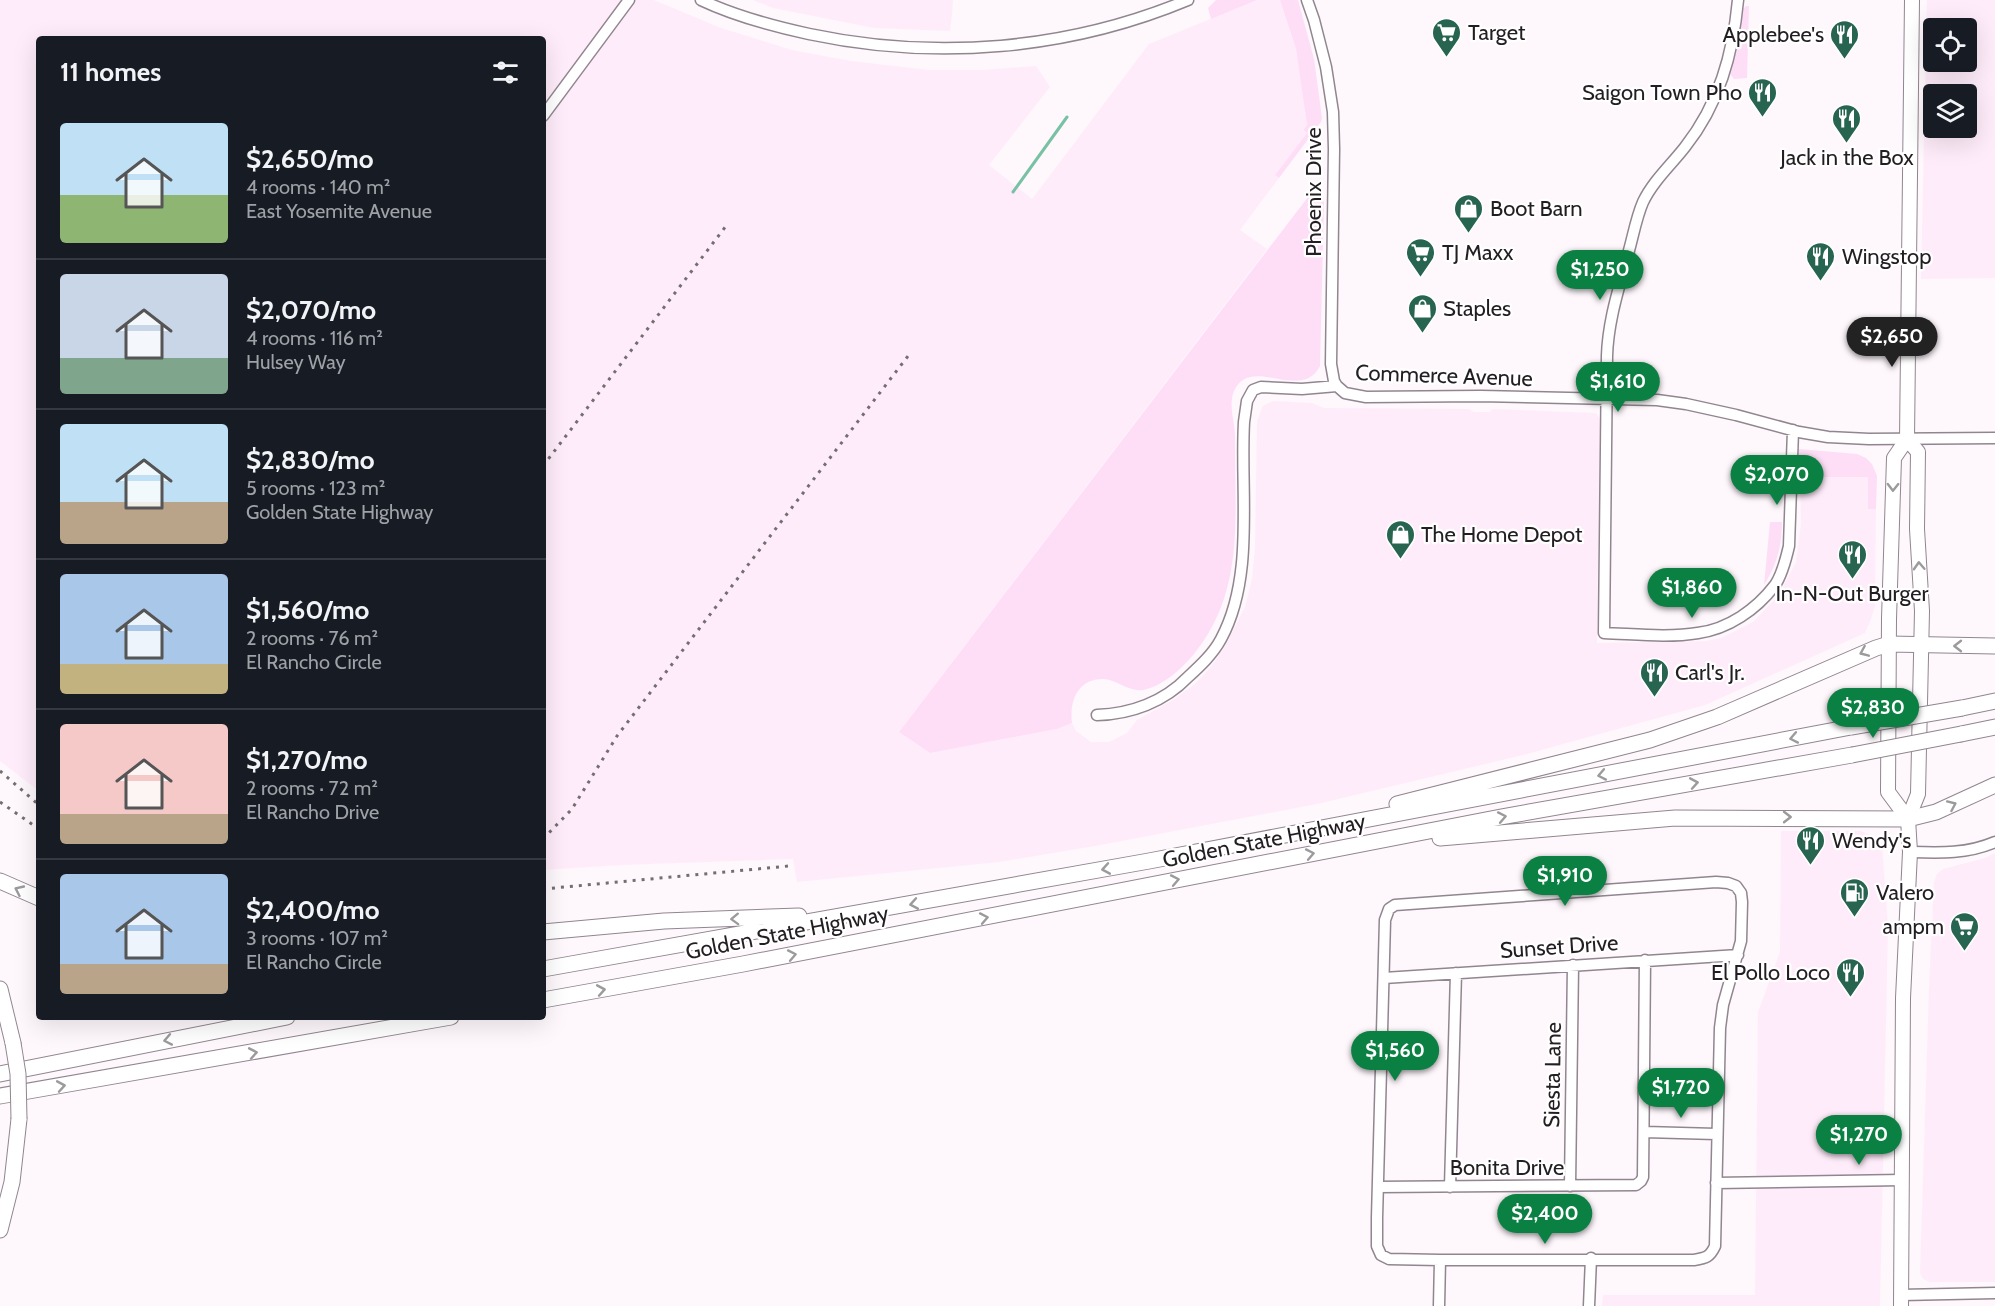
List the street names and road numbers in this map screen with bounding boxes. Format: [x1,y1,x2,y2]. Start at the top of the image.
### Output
street label: Phoenix Drive [1300,127,1327,257]
street label: Commerce Avenue [1355,359,1533,392]
street label: Golden State Highway [1160,808,1368,873]
street label: Golden State Highway [683,900,891,965]
street label: Sunset Drive [1499,929,1619,964]
street label: Siesta Lane [1538,1022,1567,1128]
street label: Bonita Drive [1450,1154,1564,1181]

